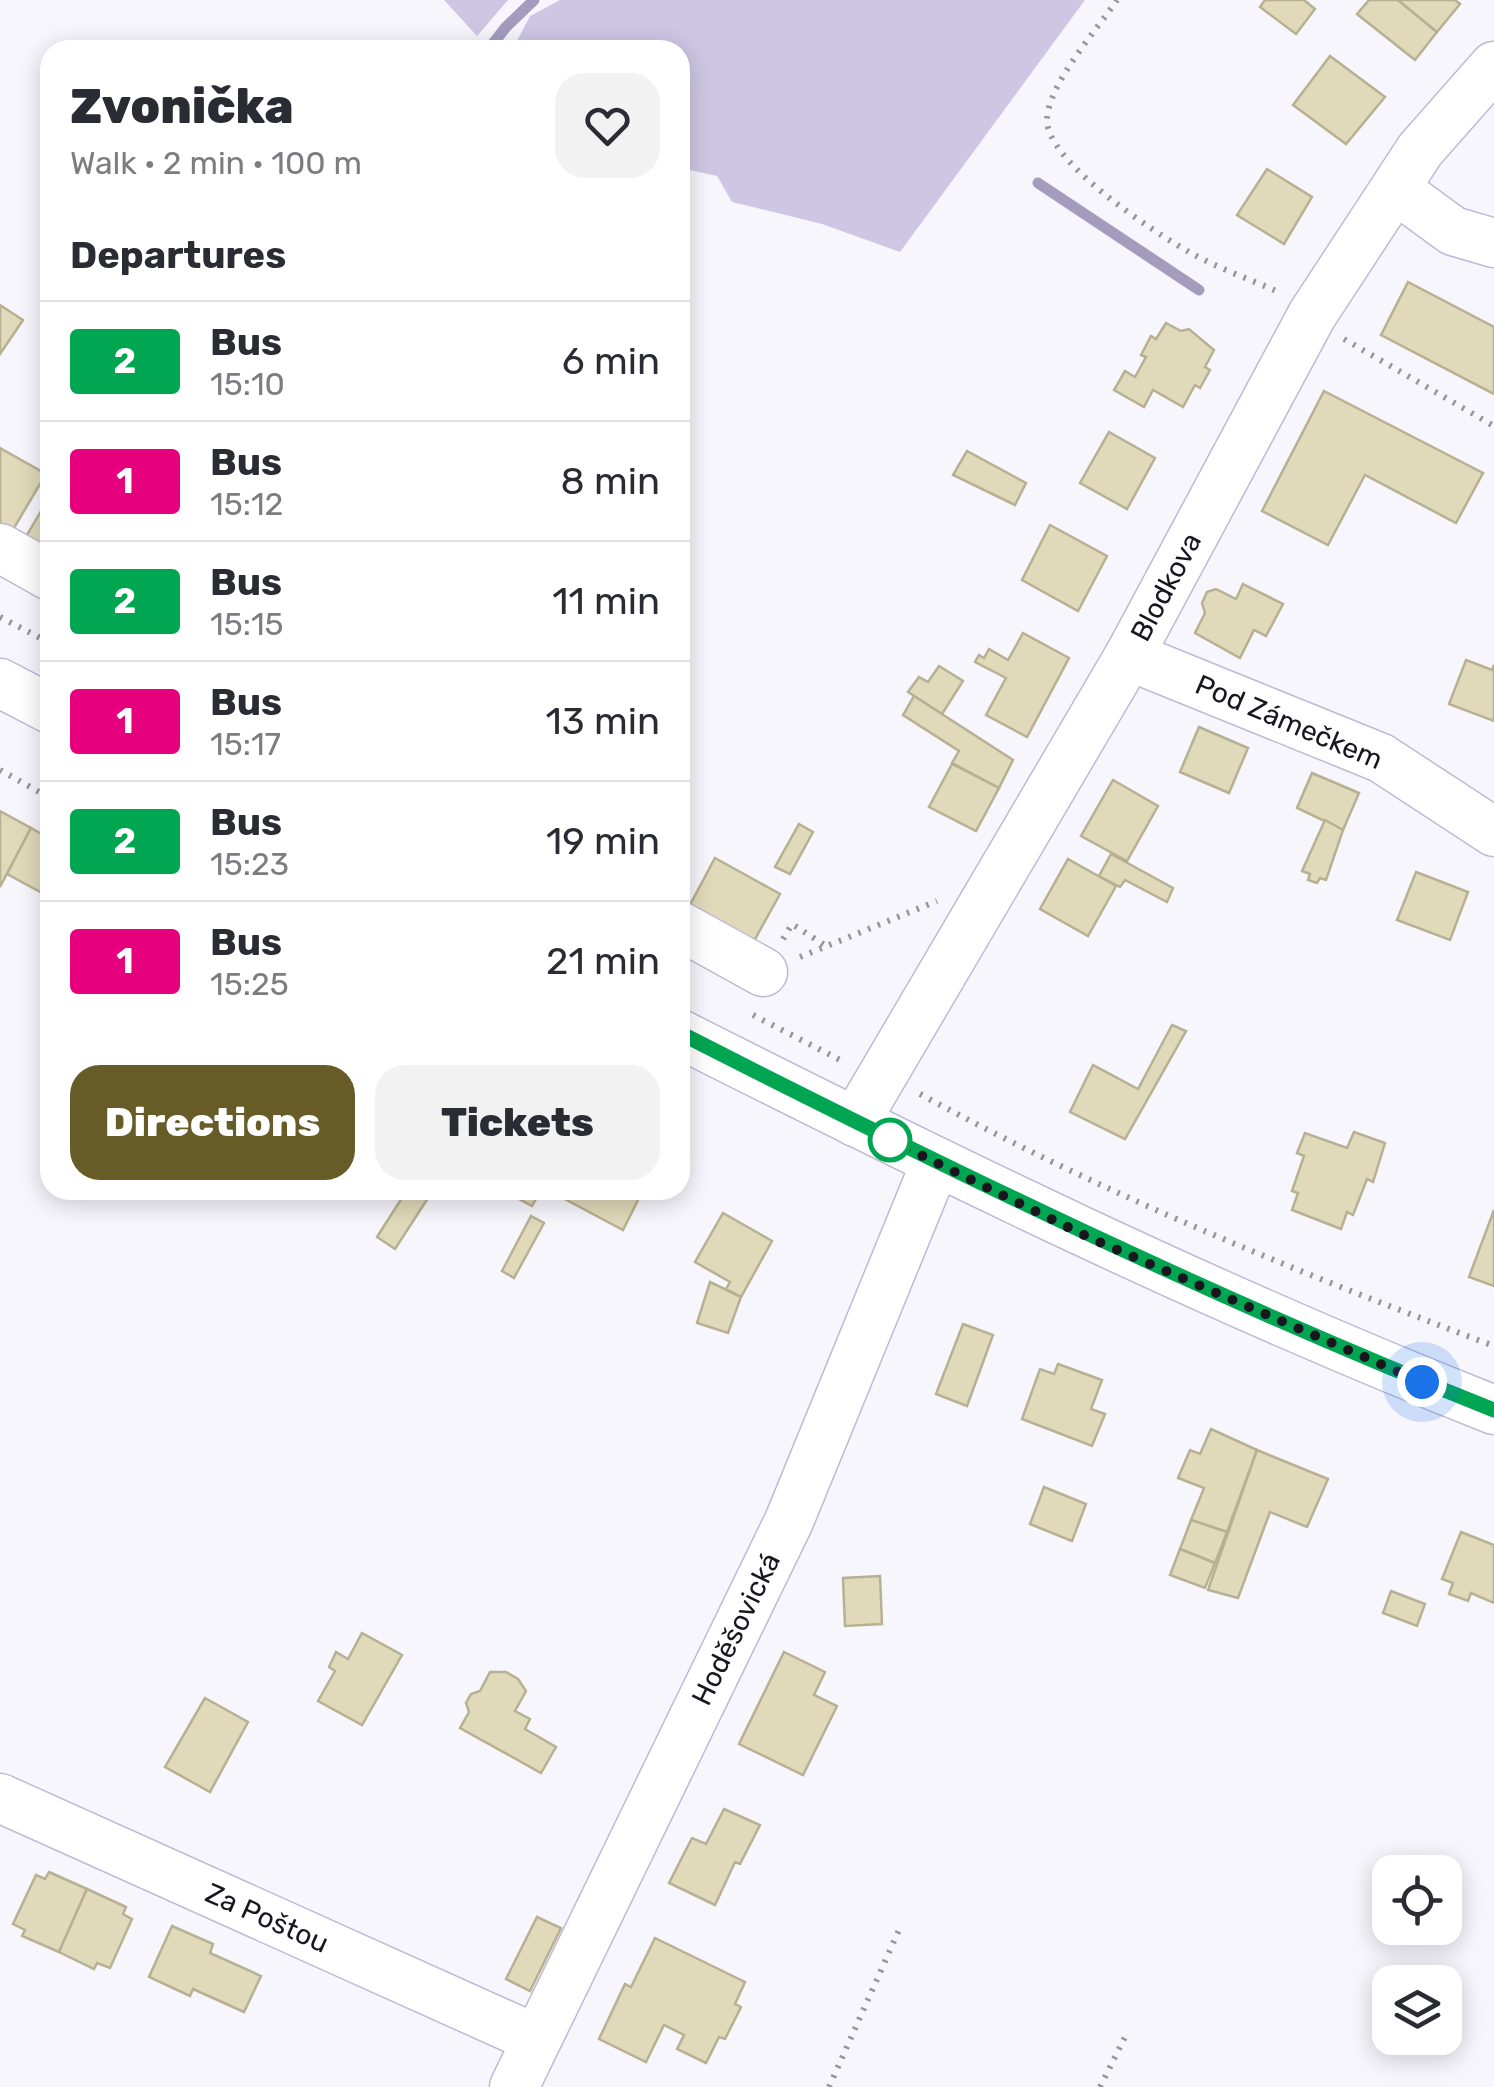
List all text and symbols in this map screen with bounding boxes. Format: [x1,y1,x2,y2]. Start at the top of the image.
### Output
button: heart [555,73,660,178]
text: Zvonička [70,78,294,135]
text: Walk · 2 min · 100 m [70,144,362,182]
text: Departures [70,232,286,278]
text: Bus [210,319,282,365]
text: 6 min [562,338,660,384]
text: 2 [114,340,136,382]
text: 15:10 [210,365,285,403]
text: Bus [210,439,282,485]
text: 8 min [561,458,660,504]
text: 1 [116,460,134,502]
text: 15:12 [210,485,283,523]
street label: Blodkova [1124,527,1208,647]
text: Bus [210,559,282,605]
text: 11 min [552,578,660,624]
text: 2 [114,580,136,622]
text: 15:15 [210,605,284,643]
street label: Pod Zámečkem [1191,668,1387,776]
text: Bus [210,679,282,725]
text: 13 min [546,698,660,744]
text: 1 [116,700,134,742]
text: 15:17 [210,725,281,763]
text: Bus [210,799,282,845]
text: 19 min [546,818,660,864]
text: 2 [114,820,136,862]
text: 15:23 [210,845,289,883]
text: Bus [210,919,282,965]
text: 21 min [546,938,660,984]
text: 1 [116,940,134,982]
text: 15:25 [210,965,289,1003]
button: Directions [70,1065,355,1180]
button: Tickets [375,1065,660,1180]
unlabelled marker [869,1119,911,1161]
your location [1397,1357,1447,1407]
street label: Hoděšovická [685,1547,787,1711]
map controls [1372,1855,1462,2055]
button: locate [1372,1855,1462,1945]
street label: Za Poštou [200,1876,334,1960]
button: layers [1372,1965,1462,2055]

